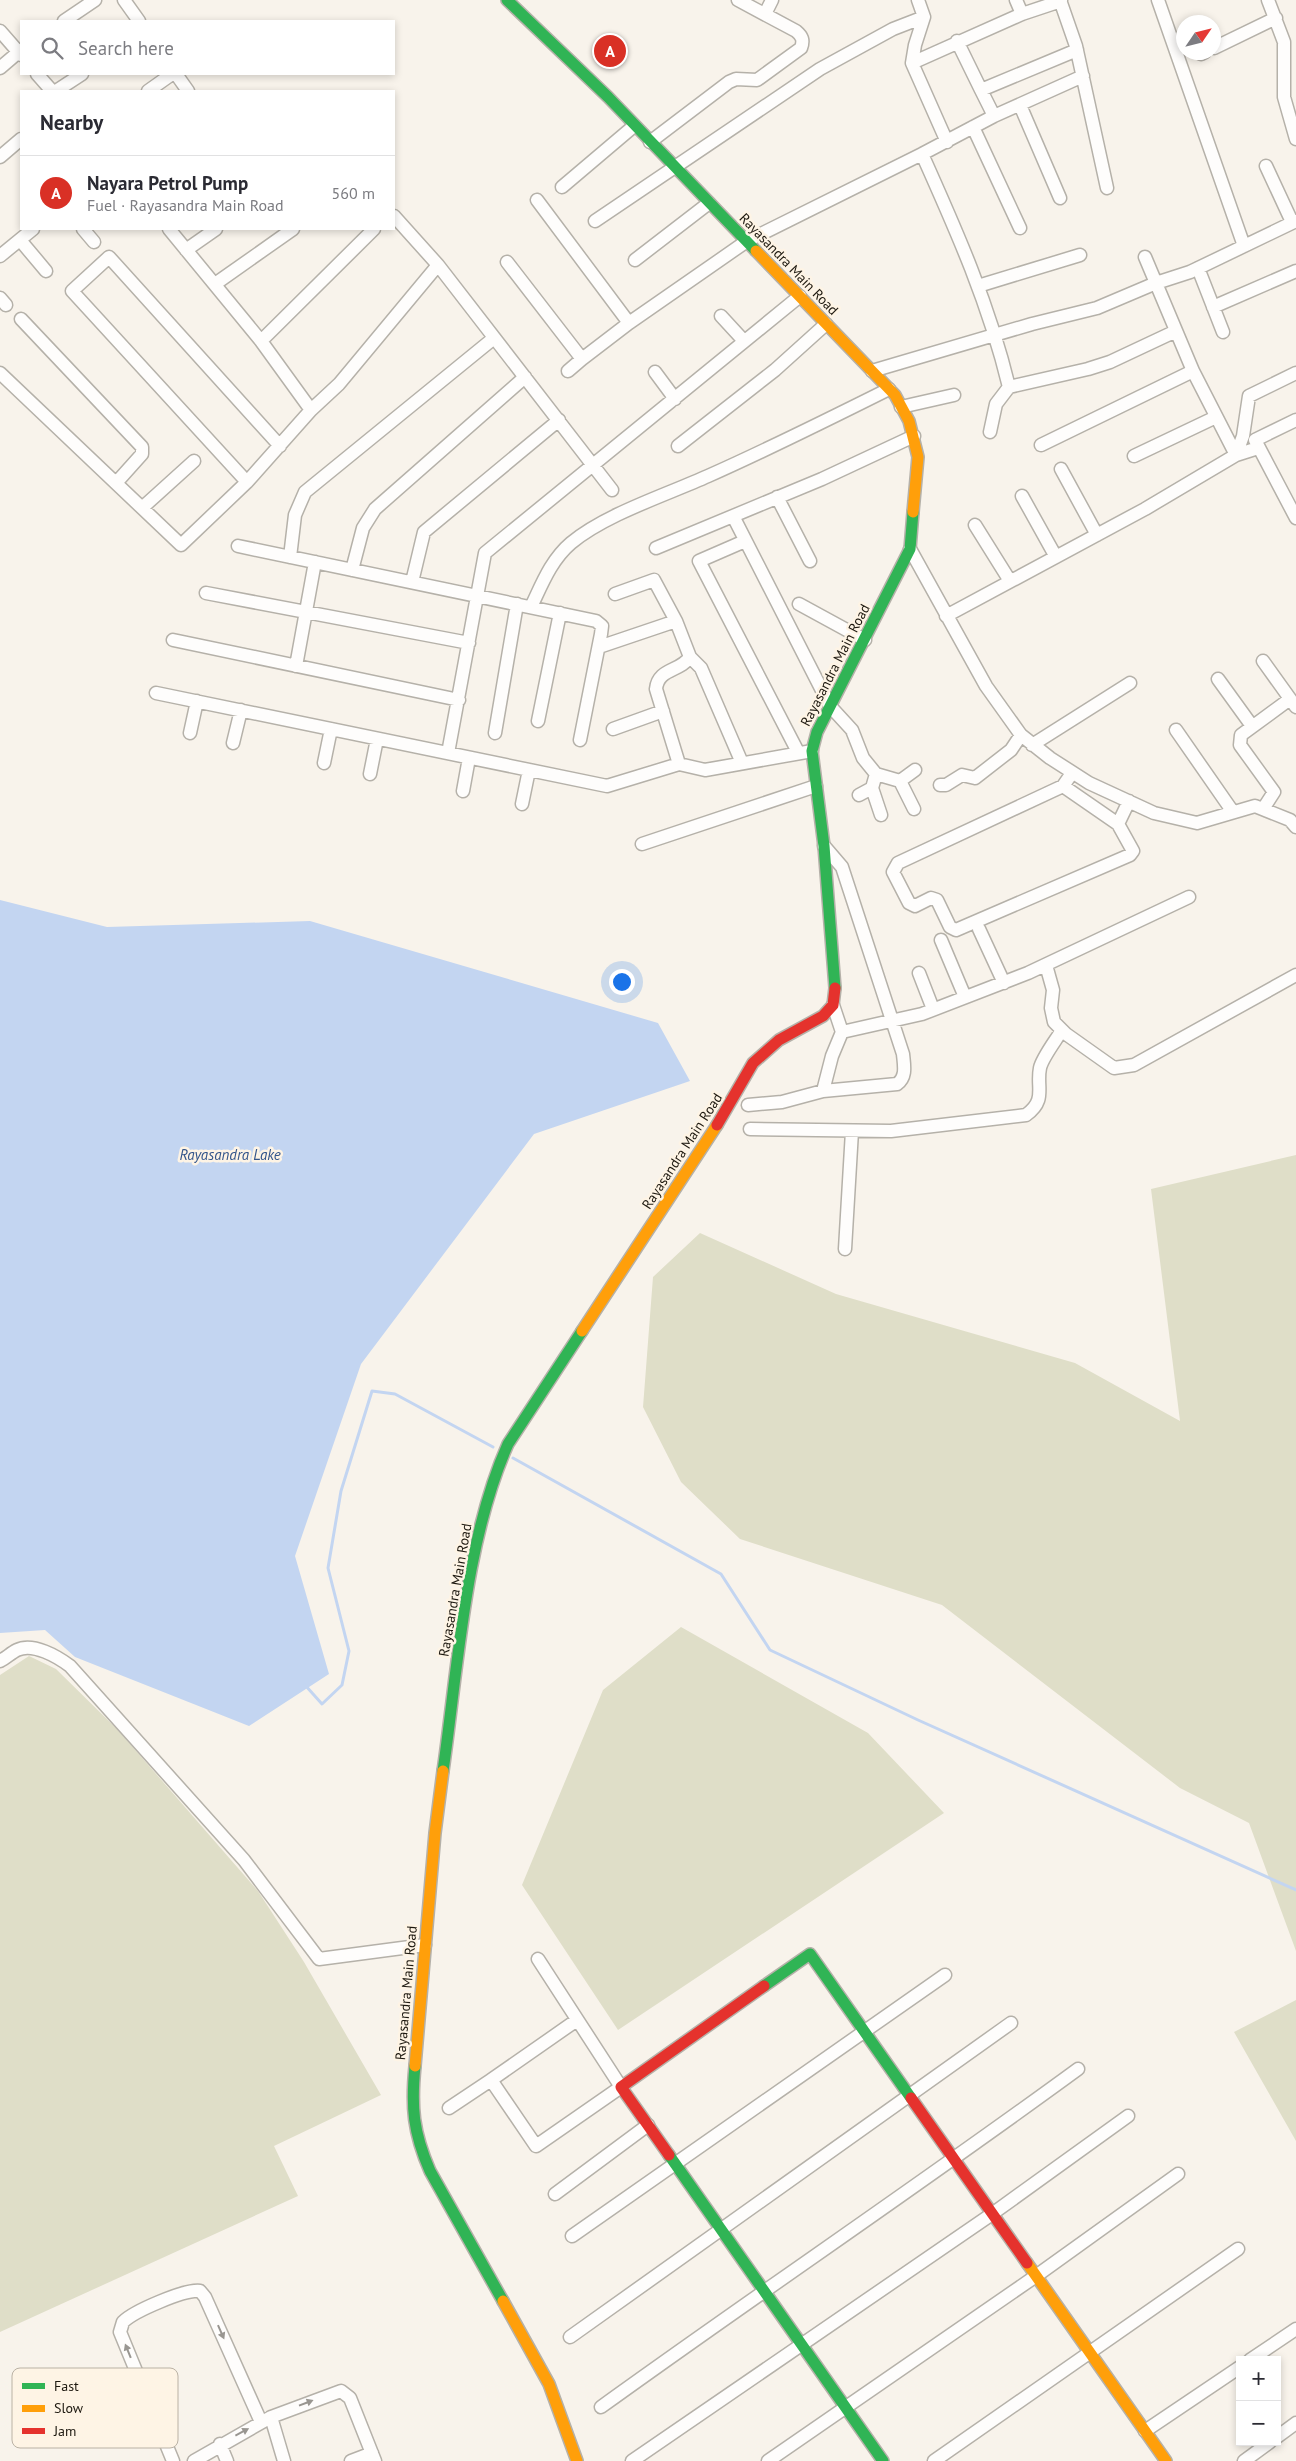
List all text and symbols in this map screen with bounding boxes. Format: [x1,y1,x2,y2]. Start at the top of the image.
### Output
north arrow [1176,15,1221,60]
search box [20,20,395,75]
pin: A [594,32,626,70]
icon: search [38,34,66,62]
text: Search here [78,36,174,60]
text: Nearby [40,109,103,136]
text: Nayara Petrol Pump [87,171,248,195]
text: A [51,183,61,203]
text: 560 m [332,183,375,203]
text: Fuel · Rayasandra Main Road [87,195,284,215]
street label: Rayasandra Main Road [736,209,842,319]
street label: Rayasandra Main Road [796,601,874,729]
your location [609,969,635,995]
street label: Rayasandra Main Road [638,1090,726,1212]
water label: Rayasandra Lake [179,1145,281,1164]
street label: Rayasandra Main Road [434,1522,476,1658]
street label: Rayasandra Main Road [391,1925,421,2061]
one-way arrow [217,2325,225,2339]
one-way arrow [123,2344,131,2358]
map controls [1236,2356,1281,2446]
button: + [1236,2356,1281,2401]
legend [12,2368,178,2448]
text: Fast [54,2377,79,2395]
text: Slow [54,2399,84,2417]
one-way arrow [299,2399,314,2407]
button: − [1236,2401,1281,2446]
text: Jam [53,2422,76,2440]
one-way arrow [235,2428,250,2436]

